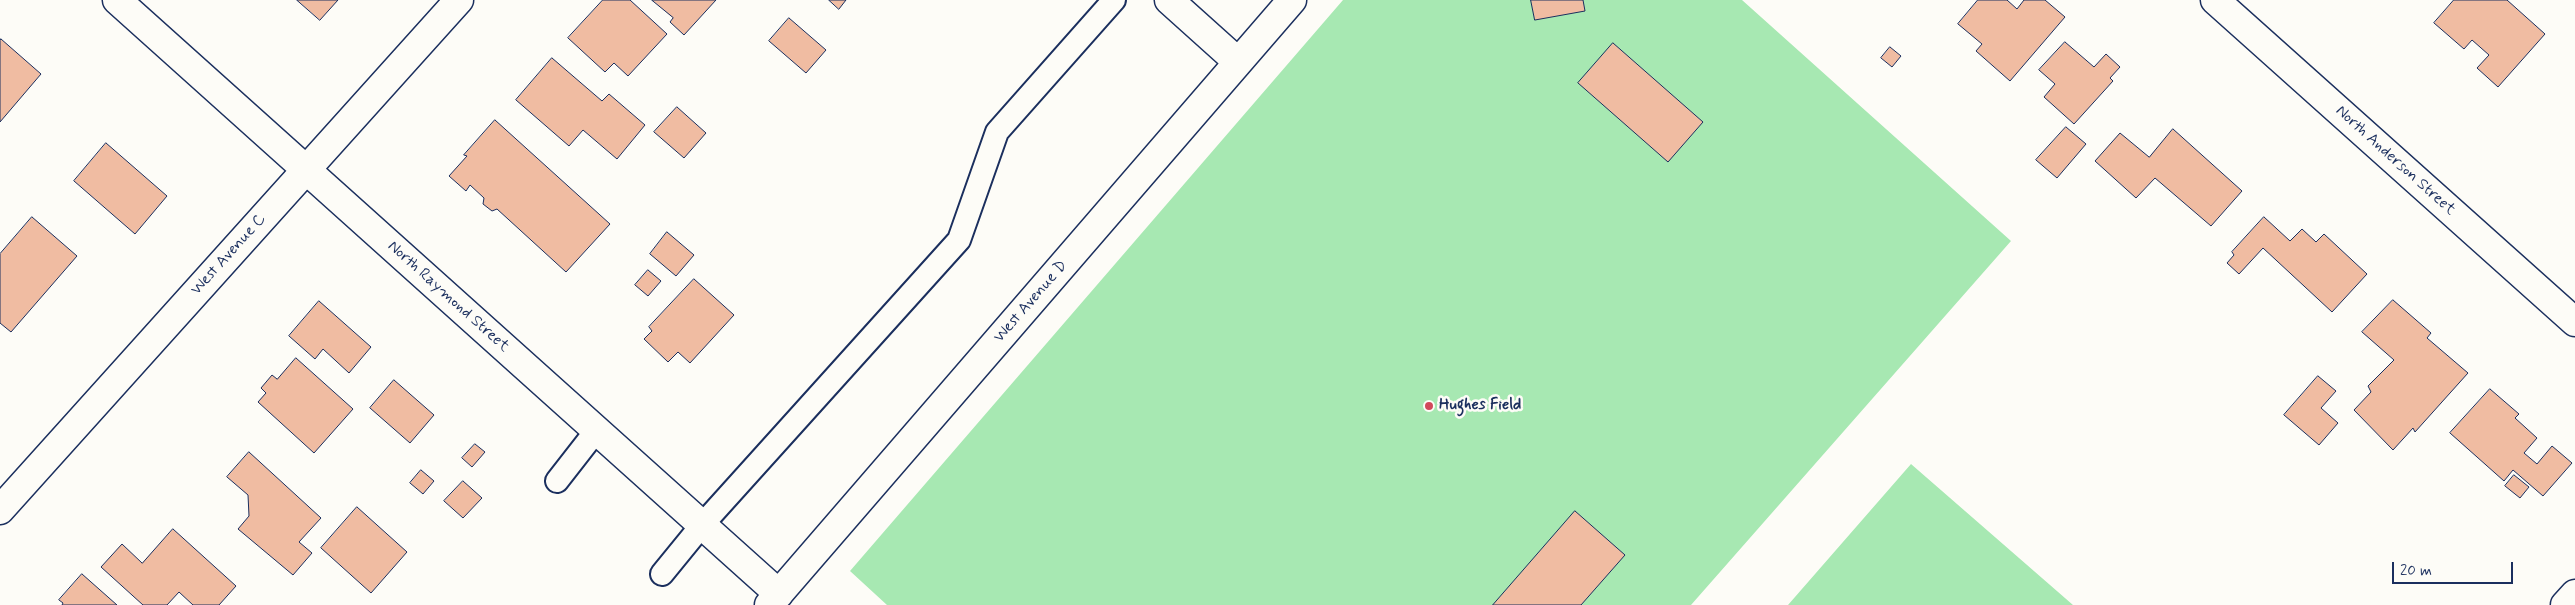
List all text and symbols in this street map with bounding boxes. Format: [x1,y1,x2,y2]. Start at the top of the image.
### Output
street label: North Anderson Street [2331,102,2459,220]
street label: West Avenue C [187,210,271,300]
street label: North Raymond Street [383,237,513,357]
street label: West Avenue D [990,257,1072,347]
place label: Hughes Field [1439,396,1521,416]
marker: Hughes Field [1423,400,1435,412]
scale bar [2395,552,2516,584]
text: 20 m [2400,561,2432,581]

